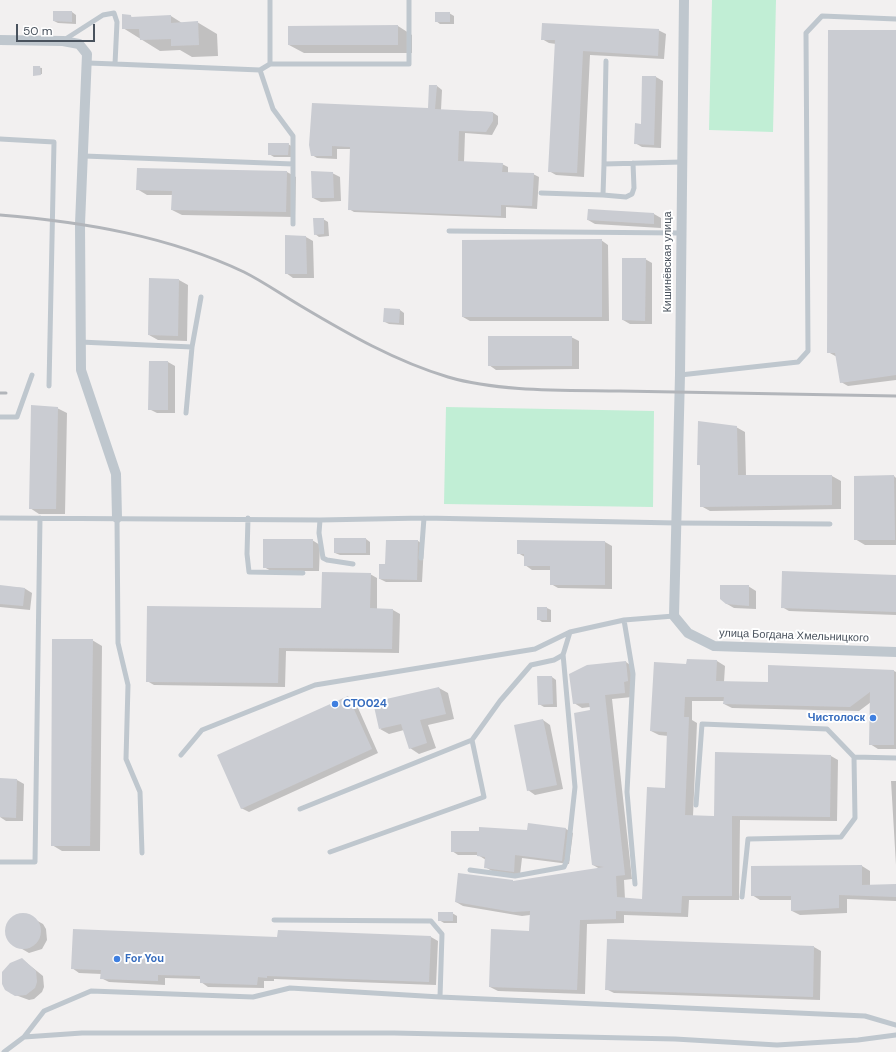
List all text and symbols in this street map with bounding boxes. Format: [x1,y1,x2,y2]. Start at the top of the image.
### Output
scale bar [18,16,97,42]
text: 50 m [23,23,52,39]
street label: Кишинёвская улица [661,211,675,313]
street label: улица Богдана Хмельницкого [719,627,869,645]
place label: СТО024 [343,697,387,711]
marker: СТО024 [330,699,340,709]
place label: Чистолоск [808,711,865,725]
marker: Чистолоск [868,713,878,723]
place label: For You [125,952,164,966]
marker: For You [112,954,122,964]

